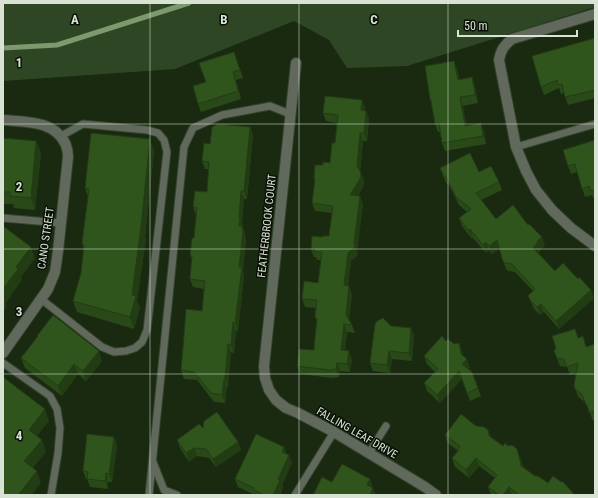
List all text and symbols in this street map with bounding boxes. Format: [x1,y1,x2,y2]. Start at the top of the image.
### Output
text: A [71,12,79,27]
text: B [220,12,228,27]
text: C [370,12,378,27]
scale bar [458,12,577,38]
text: 50 m [464,19,488,33]
text: 1 [16,55,22,70]
street label: FEATHERBROOK COURT [255,173,279,278]
text: 2 [16,179,23,194]
street label: CANO STREET [35,206,57,270]
text: 3 [16,304,22,319]
street label: FALLING LEAF DRIVE [314,405,400,462]
text: 4 [16,428,23,443]

